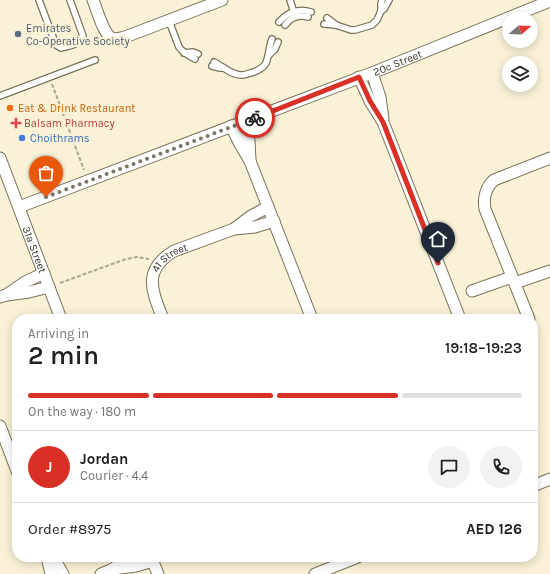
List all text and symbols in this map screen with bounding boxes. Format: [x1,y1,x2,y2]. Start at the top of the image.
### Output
north arrow [502,12,538,48]
map controls [502,12,538,92]
place label: Emirates Co-Operative Society [26,22,130,48]
marker: Emirates Co-Operative Society [13,29,23,39]
street label: 20c Street [371,48,424,79]
button: layers [502,56,538,92]
courier [235,98,275,138]
place label: Eat & Drink Restaurant [18,102,135,115]
marker: Eat & Drink Restaurant [5,103,15,113]
icon: bike [244,107,266,129]
place label: Balsam Pharmacy [24,117,115,130]
marker: Balsam Pharmacy [11,118,21,128]
place label: Choithrams [30,132,90,145]
marker: Choithrams [17,133,27,143]
pin [29,156,63,197]
icon: bag [35,162,57,184]
pin [421,222,455,263]
street label: 31a Street [19,225,49,275]
icon: home [427,228,449,250]
street label: 41 Street [149,241,190,274]
text: Arriving in [28,326,89,341]
text: 19:18–19:23 [445,339,522,357]
text: 2 min [28,340,99,371]
text: On the way · 180 m [28,404,136,419]
button: chat [428,446,470,488]
button: phone [480,446,522,488]
text: Jordan [80,450,128,468]
text: J [46,458,52,476]
text: Courier · 4.4 [80,468,148,483]
text: Order #8975 [28,520,112,538]
text: AED 126 [466,520,522,538]

